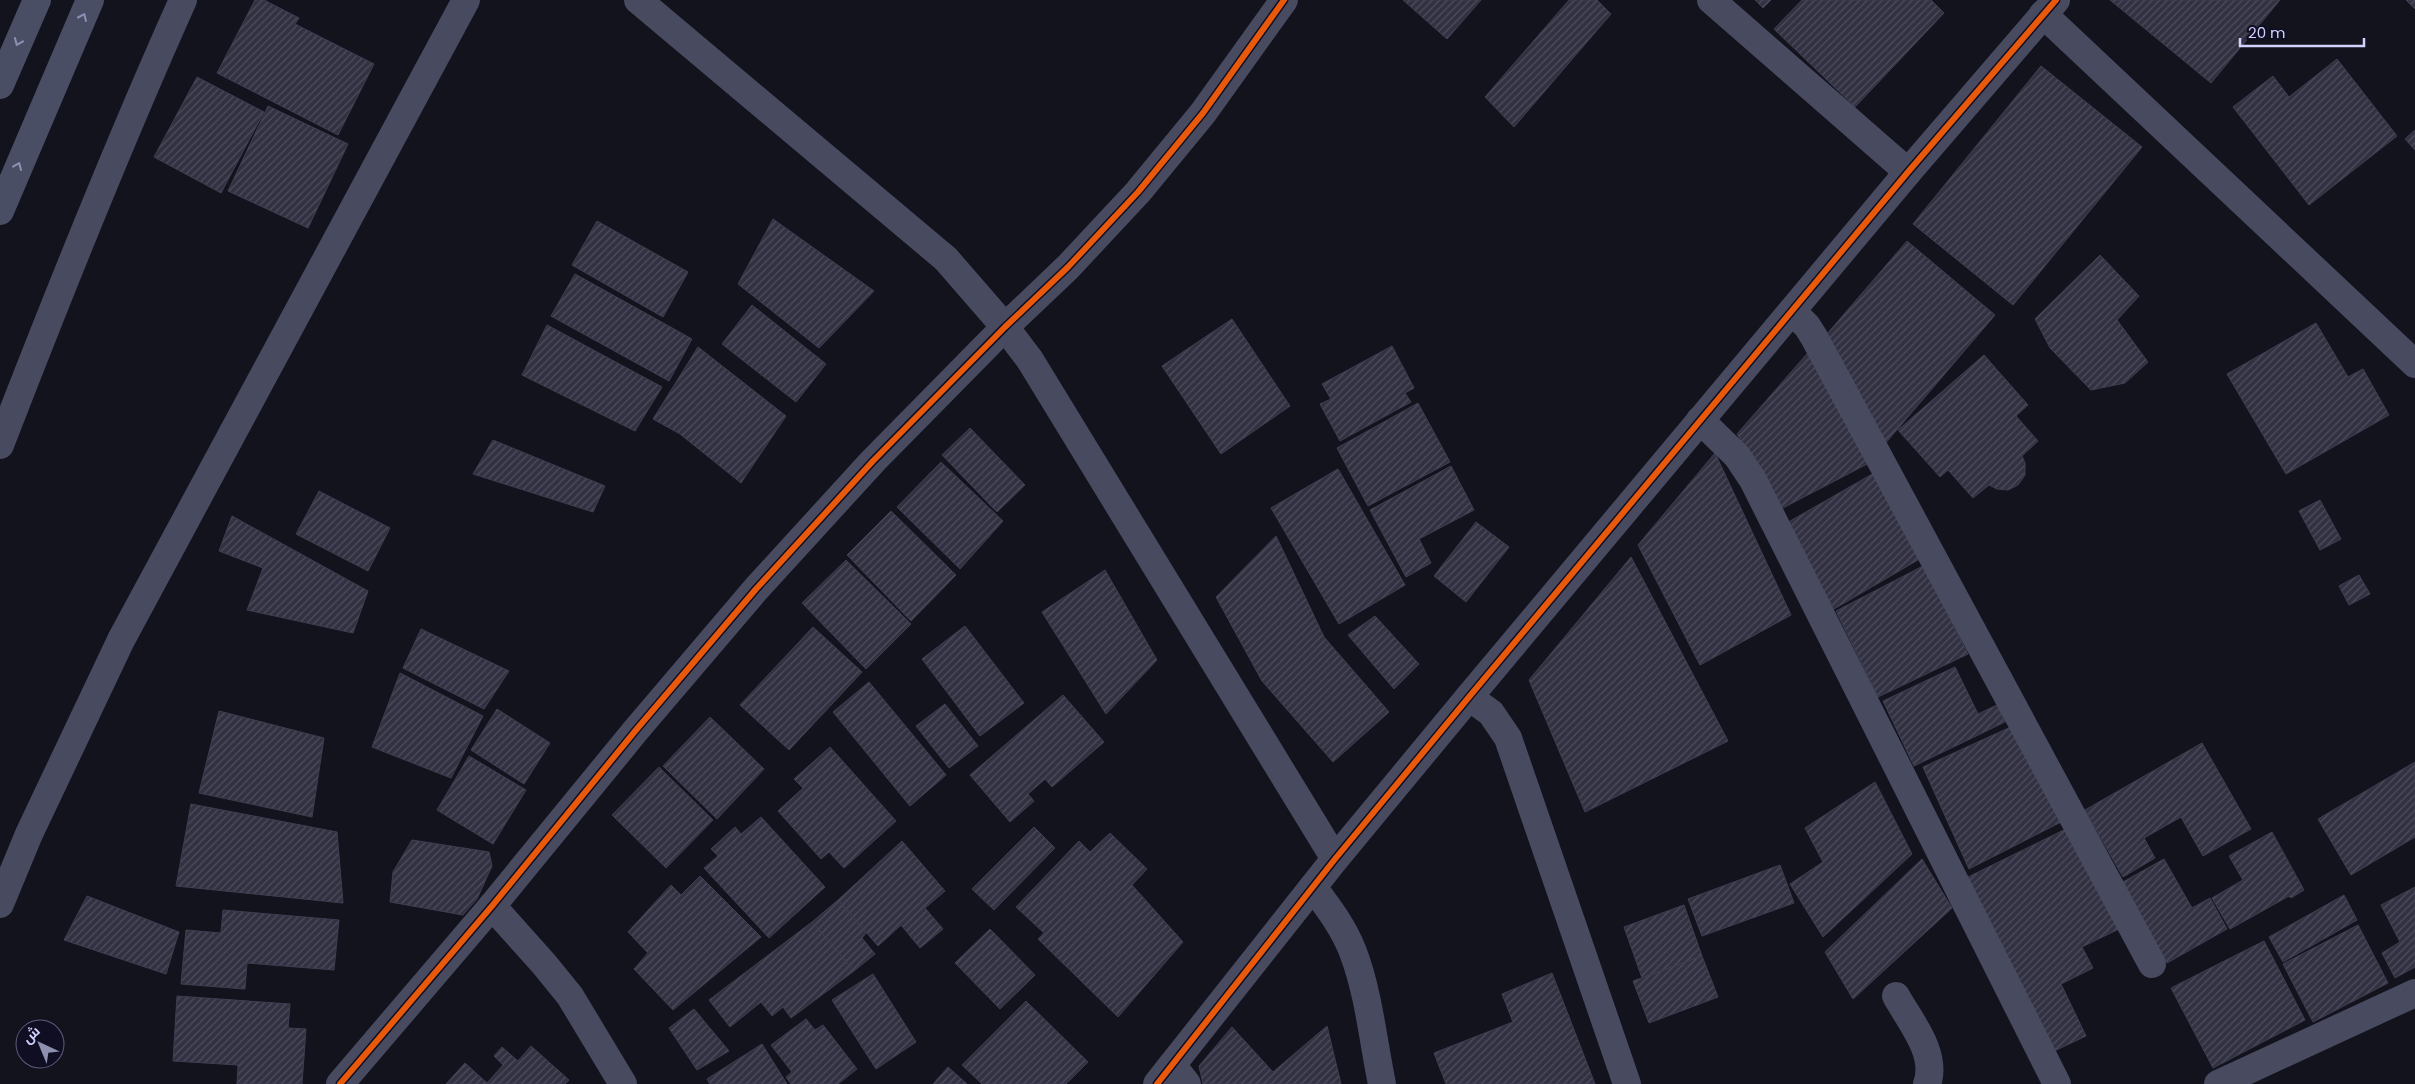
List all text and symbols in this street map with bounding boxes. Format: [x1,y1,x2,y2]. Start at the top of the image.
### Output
one-way arrow [77,13,87,22]
scale bar [2240,15,2364,47]
text: 20 m [2248,22,2286,43]
one-way arrow [13,37,24,46]
one-way arrow [11,162,22,171]
north arrow [15,1019,65,1069]
text: ش [18,1021,44,1048]

